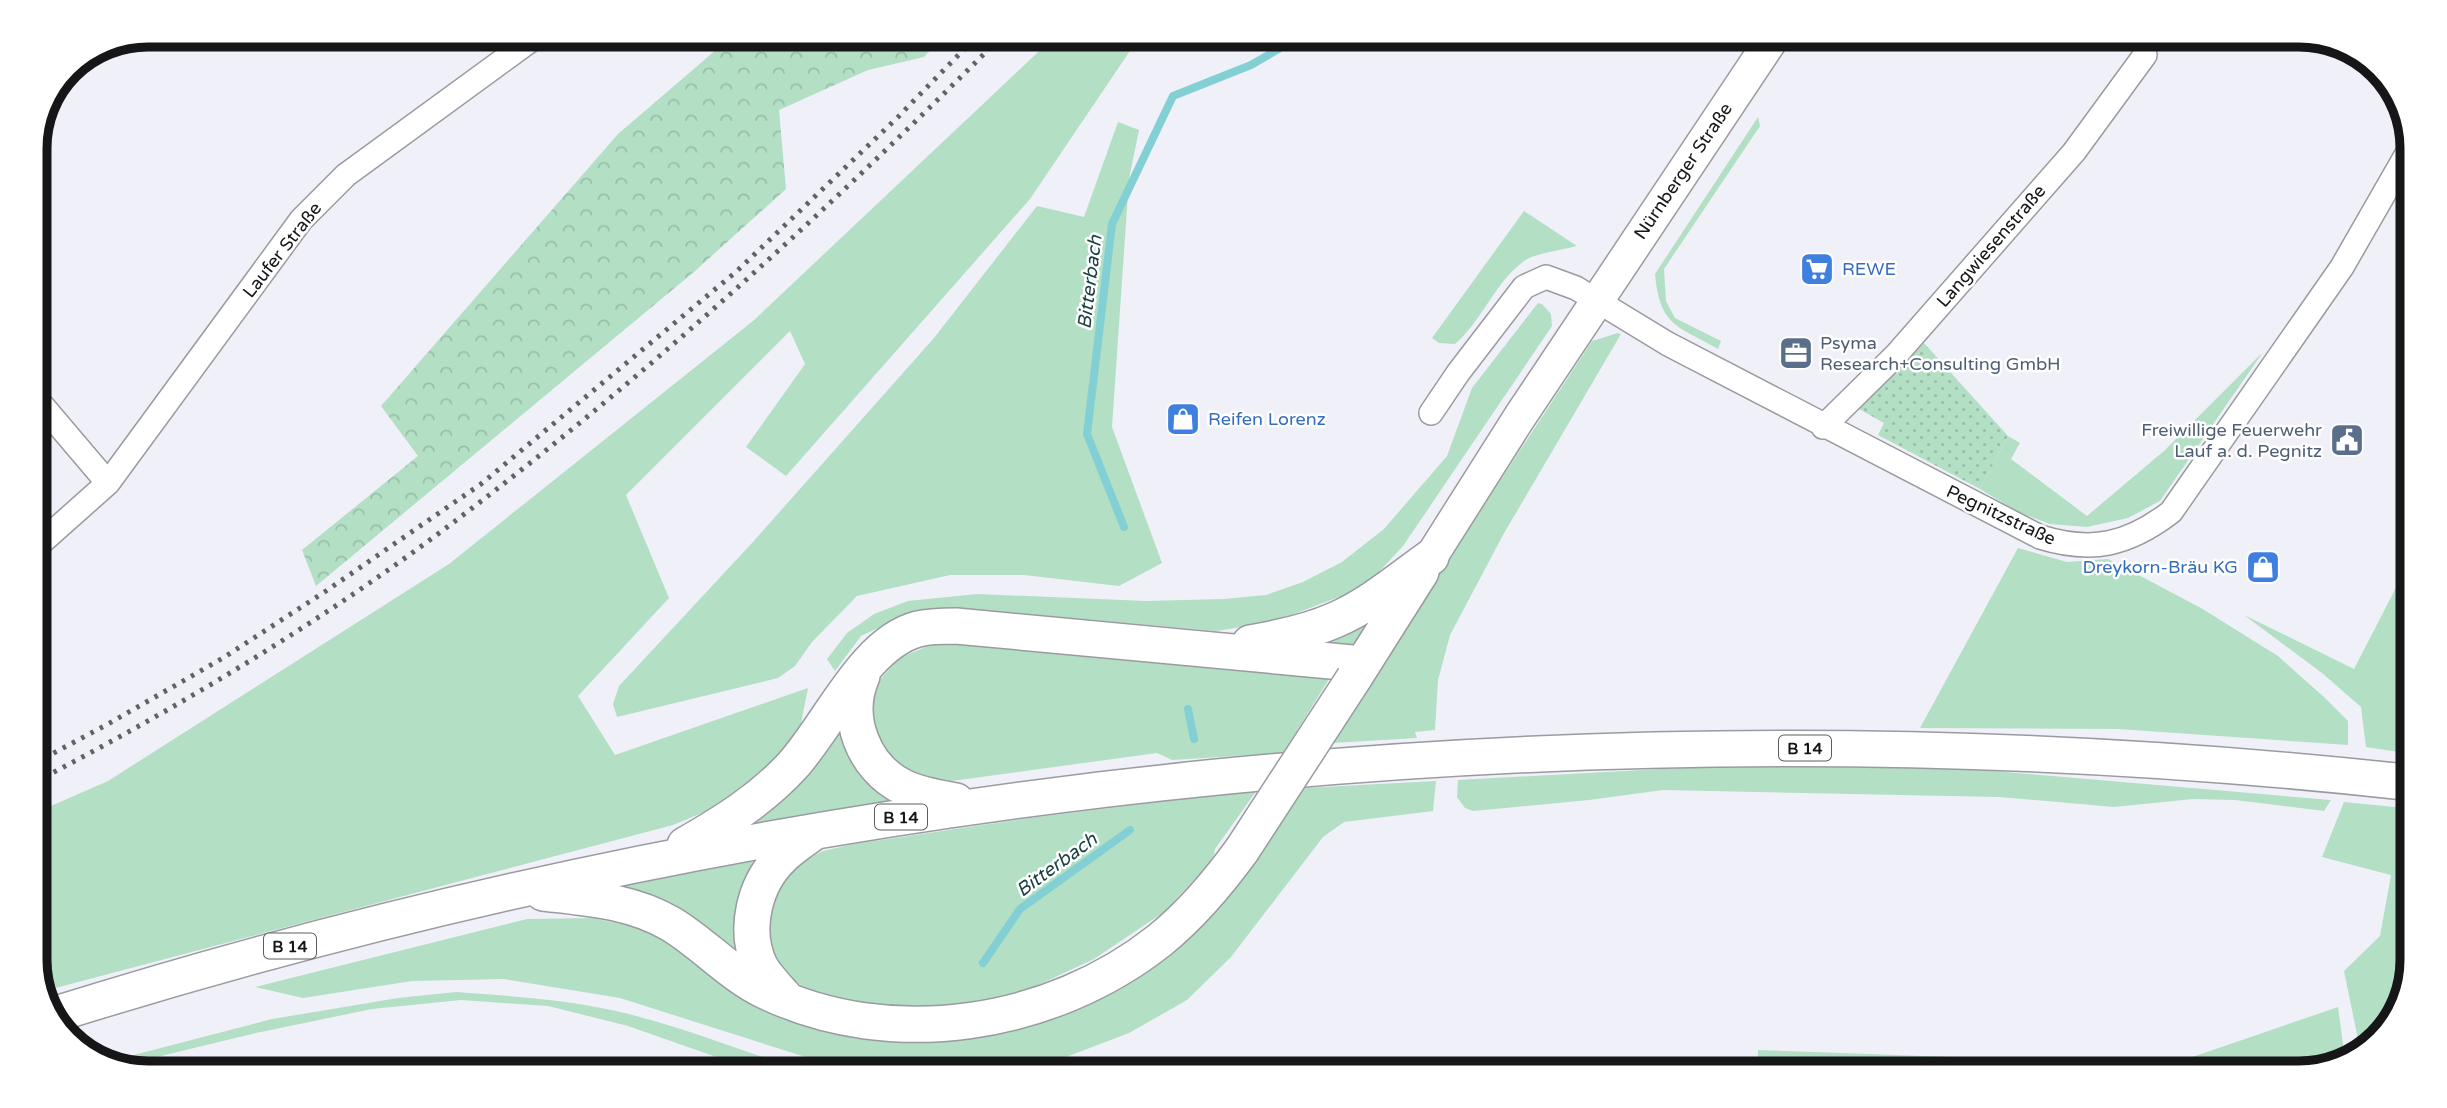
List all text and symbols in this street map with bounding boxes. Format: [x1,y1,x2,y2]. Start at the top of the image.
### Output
street label: Nürnberger Straße [1629,99,1737,243]
street label: Langwiesenstraße [1932,180,2050,312]
street label: Laufer Straße [238,198,326,302]
water label: Bitterbach [1073,233,1107,330]
supermarket icon: REWE [1798,250,1836,288]
place label: REWE [1842,258,1896,280]
place label: Psyma Research+Consulting GmbH [1820,332,2061,375]
office icon: Psyma Research+Consulting GmbH [1777,334,1815,372]
shop icon: Reifen Lorenz [1164,400,1202,438]
place label: Reifen Lorenz [1208,408,1326,430]
place label: Freiwillige Feuerwehr Lauf a. d. Pegnitz [2141,419,2322,462]
public building icon: Freiwillige Feuerwehr Lauf a. d. Pegnitz [2328,421,2366,459]
street label: Pegnitzstraße [1943,480,2059,550]
shop icon: Dreykorn-Bräu KG [2244,548,2282,586]
place label: Dreykorn-Bräu KG [2082,556,2238,578]
road number: B 14 [1779,736,1831,761]
road number: B 14 [875,804,927,830]
water label: Bitterbach [1012,828,1102,901]
road number: B 14 [264,934,316,958]

